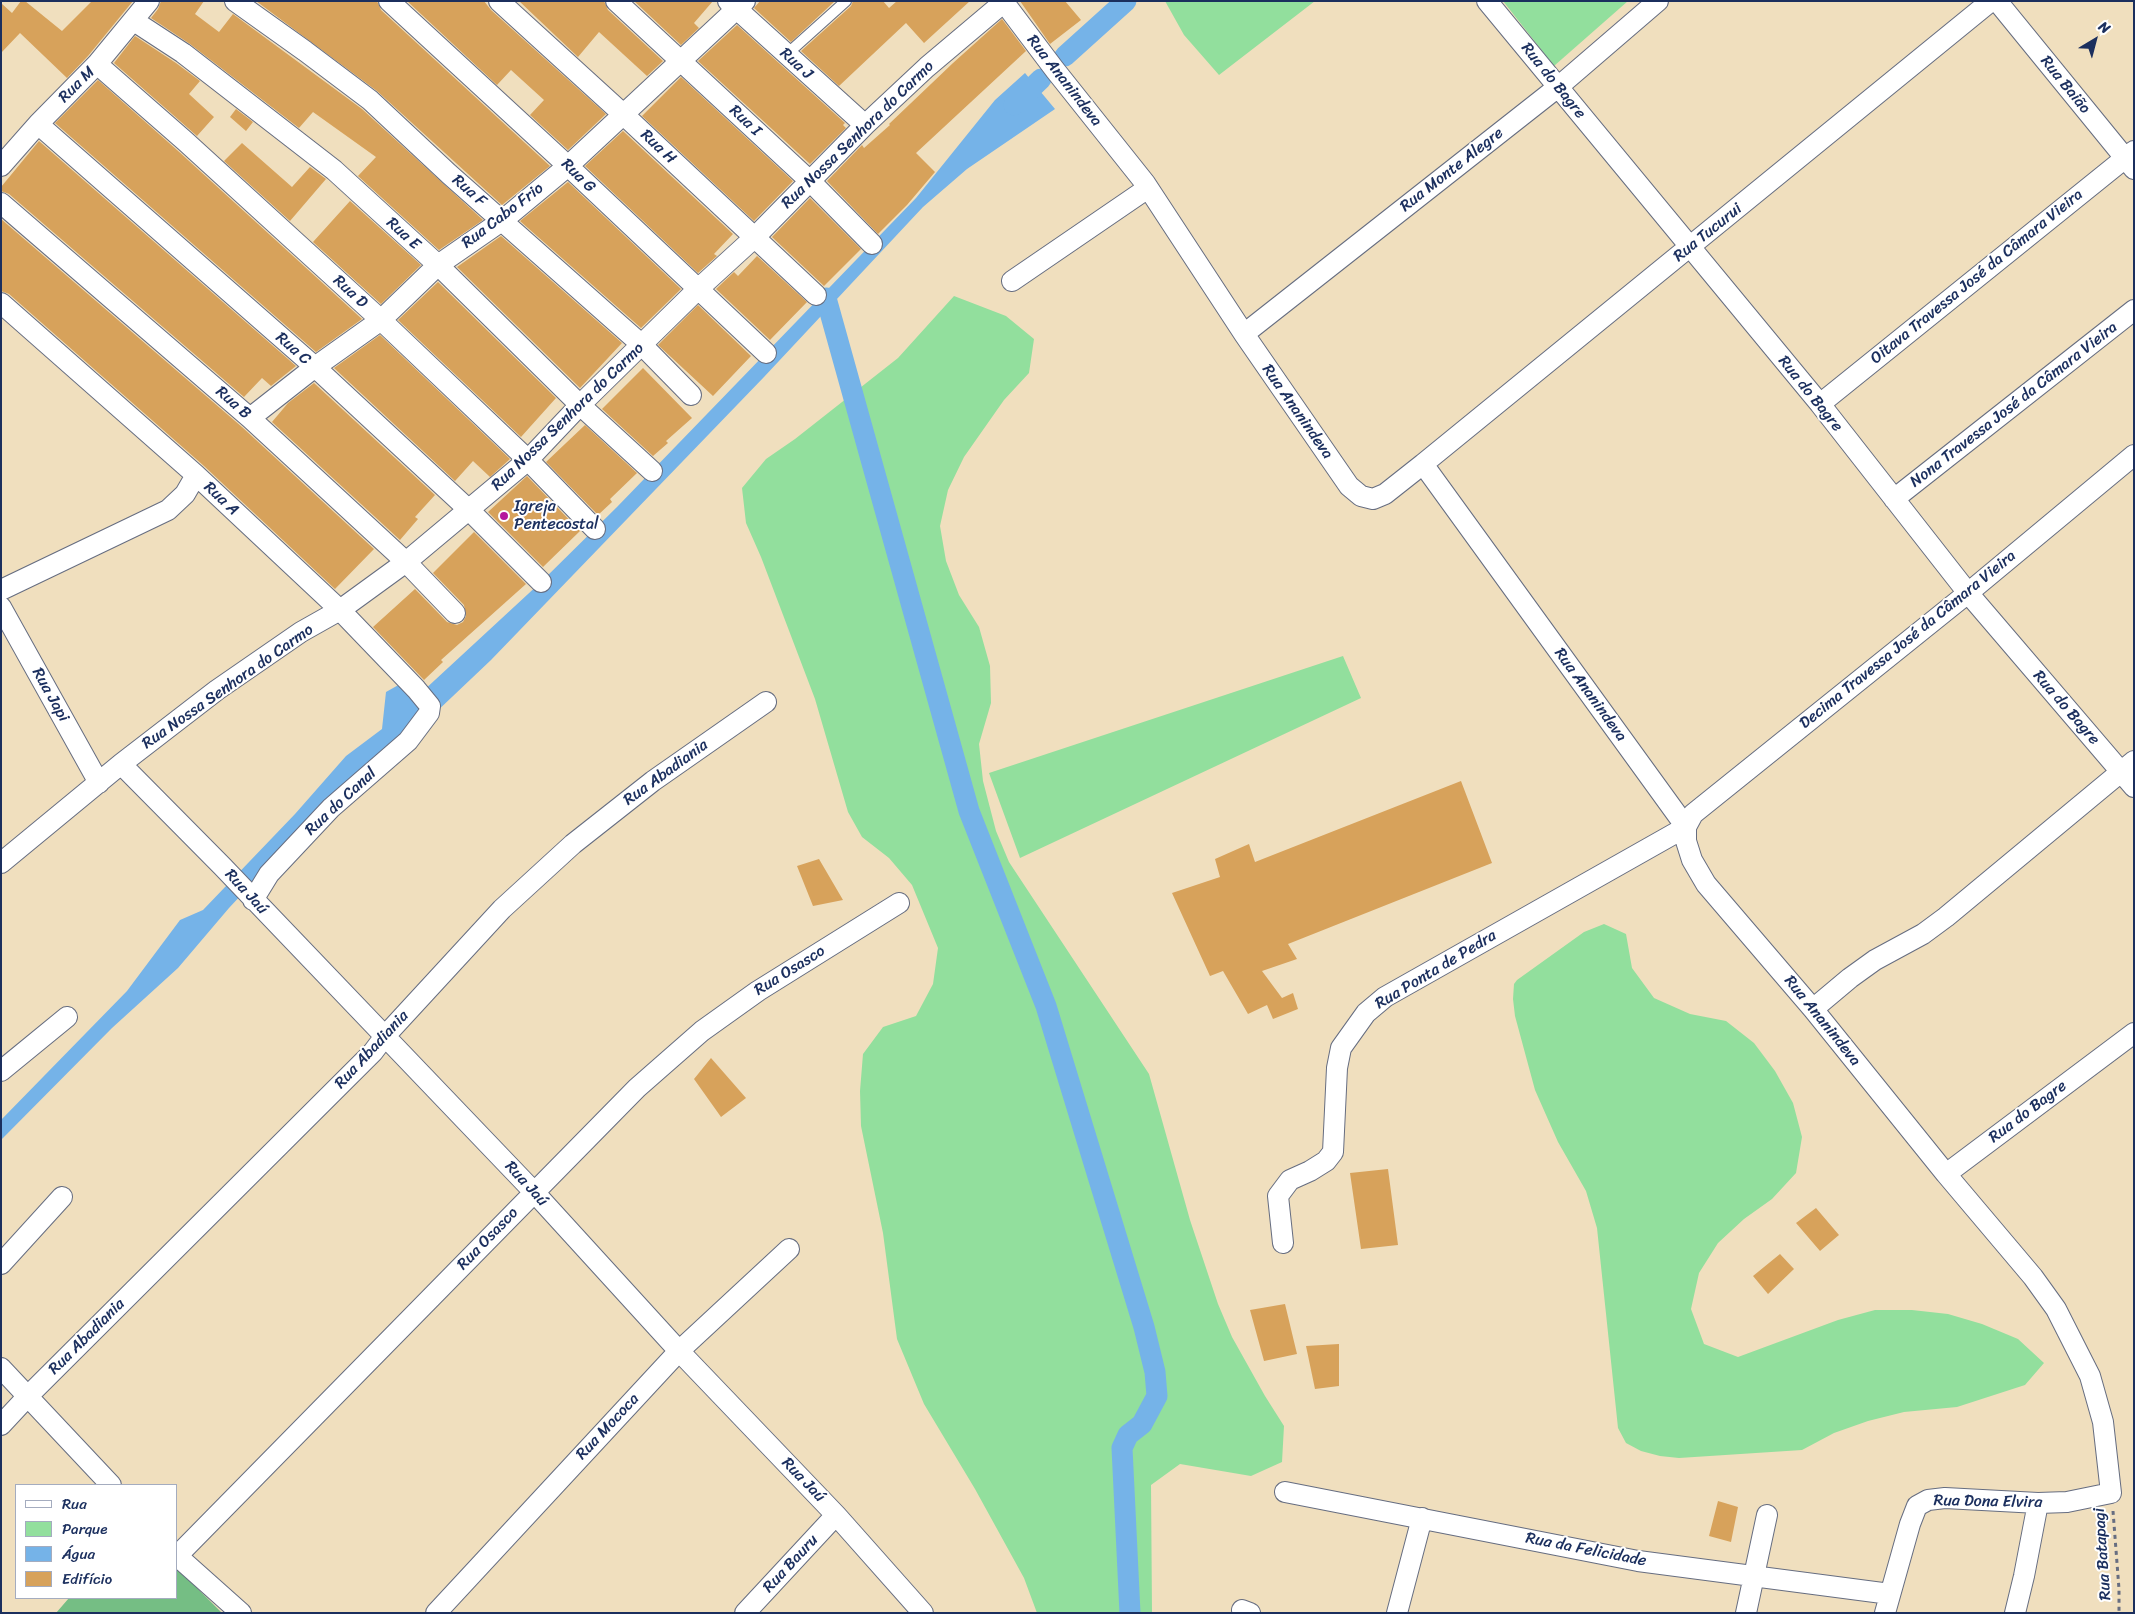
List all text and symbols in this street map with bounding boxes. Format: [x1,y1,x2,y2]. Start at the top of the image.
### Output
north arrow [2070,15,2120,65]
text: N [2093,15,2116,41]
street label: Rua Ananindeva [1022,31,1106,131]
street label: Rua do Bagre [1517,39,1589,123]
street label: Rua J [775,44,817,84]
street label: Rua Baião [2036,52,2094,118]
street label: Rua Nossa Senhora do Carmo [778,57,938,213]
street label: Rua M [55,63,99,107]
street label: Rua I [725,101,765,141]
street label: Rua Monte Alegre [1397,124,1507,216]
street label: Rua H [636,126,680,168]
street label: Rua G [557,155,599,197]
street label: Rua F [448,171,490,211]
street label: Rua Cabo Frio [458,179,548,253]
street label: Oitava Travessa José da Câmara Vieira [1867,185,2087,369]
street label: Rua Tucurui [1670,200,1746,266]
street label: Rua E [382,214,424,254]
street label: Rua D [329,271,371,313]
street label: Nona Travessa José da Câmara Vieira [1906,318,2122,492]
street label: Rua C [271,328,315,370]
street label: Rua Nossa Senhora do Carmo [488,339,648,495]
street label: Rua do Bagre [1774,352,1846,436]
street label: Rua Ananindeva [1257,361,1337,463]
street label: Rua B [211,382,255,424]
street label: Rua A [199,478,243,520]
place label: Igreja Pentecostal [514,497,599,535]
marker: Igreja Pentecostal [498,510,510,522]
street label: Decima Travessa José da Câmara Vieira [1796,547,2020,733]
street label: Rua Nossa Senhora do Carmo [139,620,317,754]
street label: Rua Ananindeva [1550,644,1630,746]
street label: Rua Japi [27,665,73,725]
street label: Rua do Bagre [2029,667,2103,749]
street label: Rua Abadiania [620,736,712,810]
street label: Rua do Canal [301,764,381,840]
street label: Rua Jaú [220,865,272,919]
street label: Rua Ponta de Pedra [1372,926,1500,1014]
street label: Rua Osasco [751,942,829,1000]
street label: Rua Ananindeva [1780,972,1864,1070]
street label: Rua Abadiania [331,1007,413,1093]
street label: Rua do Bagre [1985,1077,2071,1147]
street label: Rua Jaú [500,1157,552,1211]
street label: Rua Osasco [453,1204,523,1274]
street label: Rua Abadiania [45,1295,129,1379]
street label: Rua Mococa [572,1390,644,1464]
street label: Rua Jaú [777,1454,829,1506]
legend [15,1484,178,1599]
text: Rua [62,1491,87,1517]
street label: Rua Dona Elvira [1933,1491,2043,1513]
street label: Rua Batapagi [2090,1507,2116,1601]
text: Parque [62,1516,107,1542]
street label: Rua da Felicidade [1524,1529,1648,1571]
street label: Rua Bauru [759,1531,823,1597]
text: Água [62,1541,95,1567]
text: Edifício [62,1566,112,1592]

